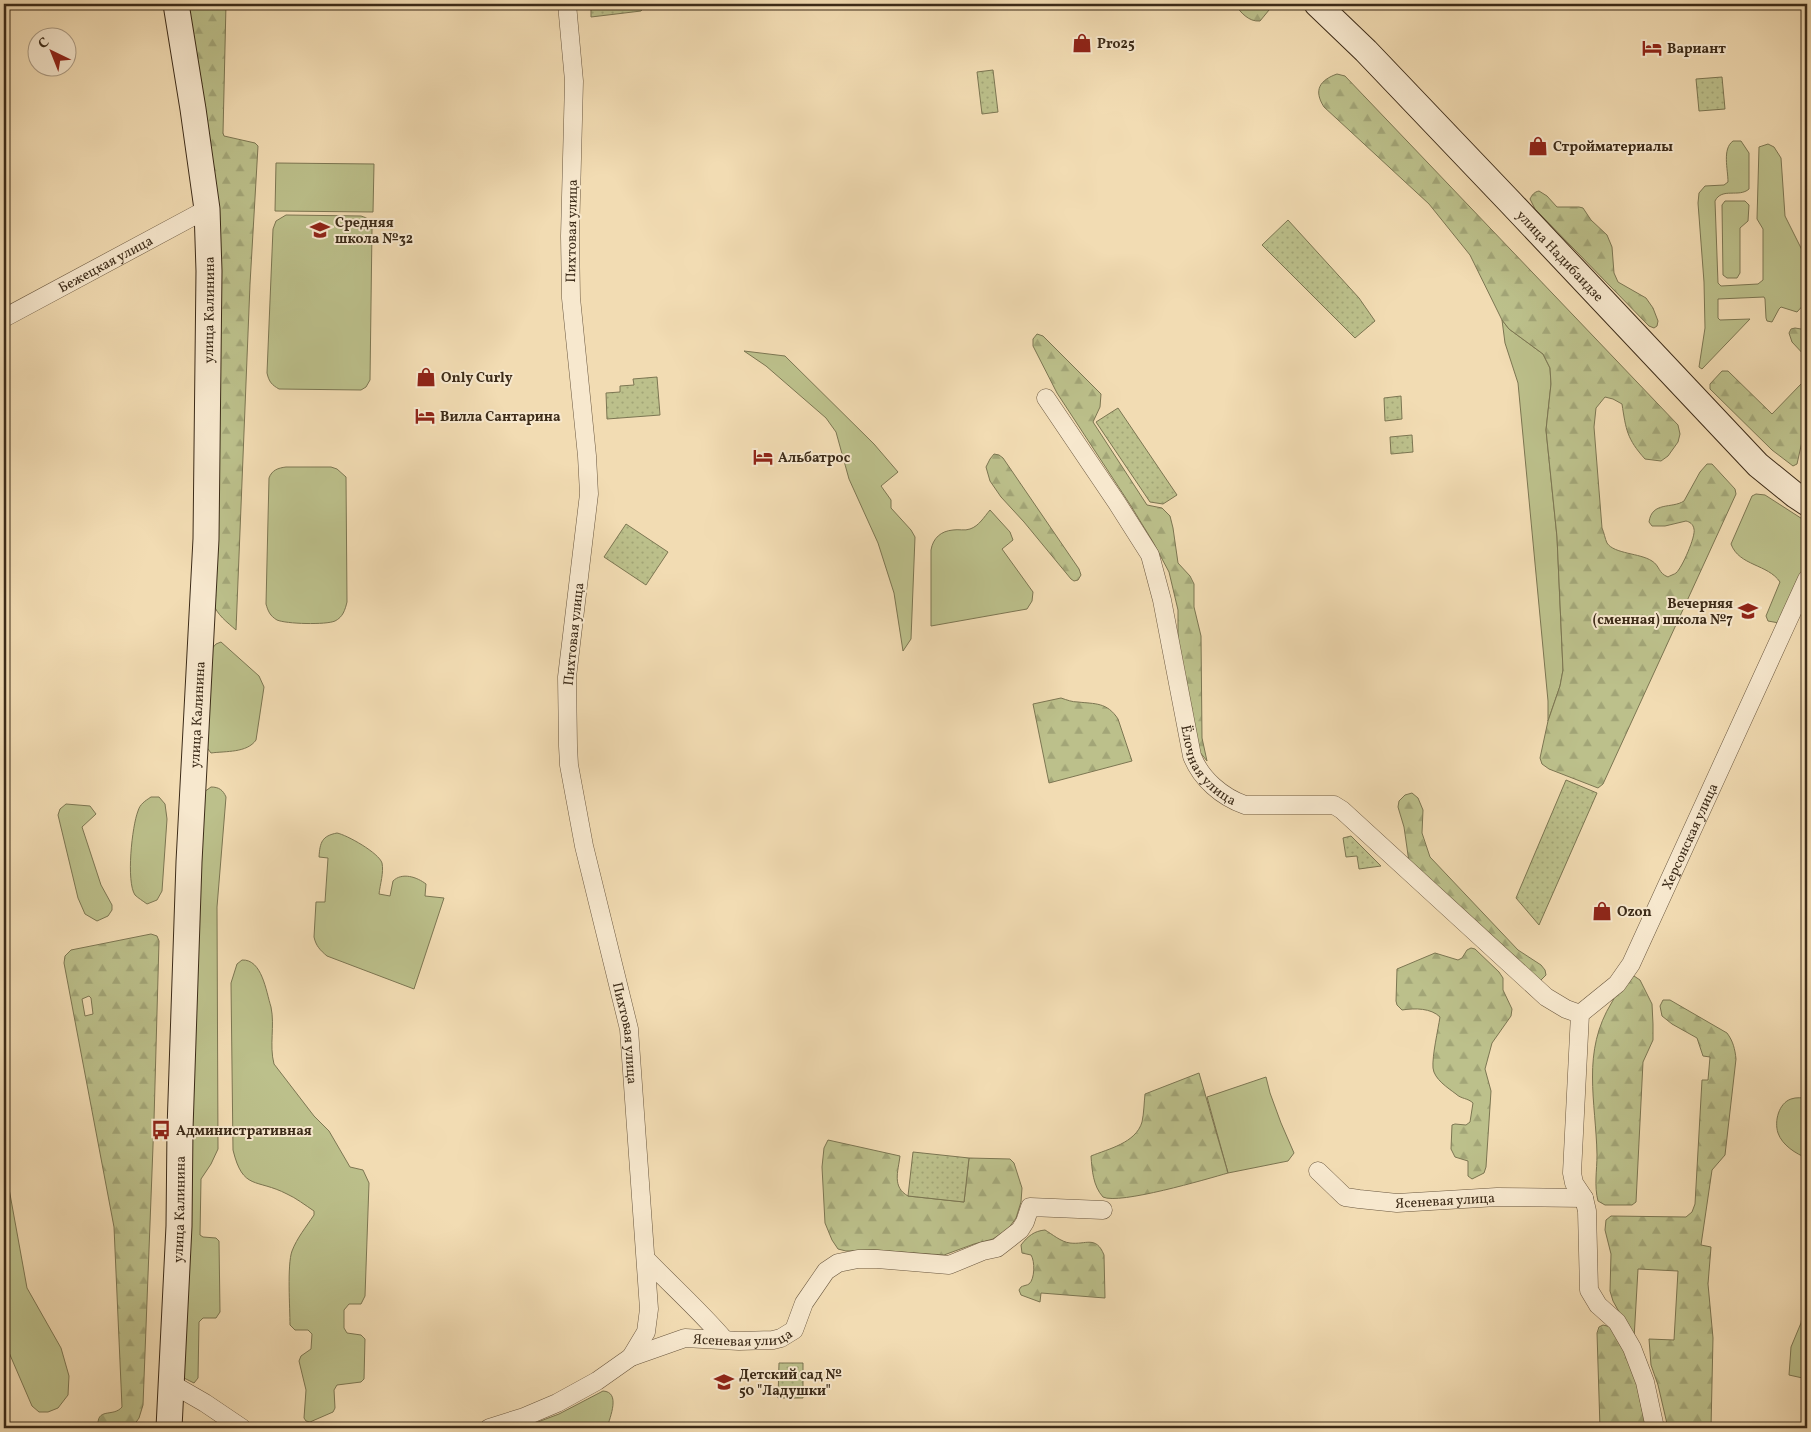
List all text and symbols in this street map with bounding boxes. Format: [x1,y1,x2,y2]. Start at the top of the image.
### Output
north arrow [28,28,78,78]
shop icon: Pro25 [1071,32,1093,54]
text: С [34,34,54,54]
place label: Pro25 [1097,35,1135,54]
hotel icon: Вариант [1641,37,1663,59]
place label: Вариант [1667,40,1726,59]
shop icon: Стройматериалы [1527,135,1549,157]
place label: Стройматериалы [1553,138,1673,157]
street label: Пихтовая улица [562,179,583,283]
street label: улица Надибаидзе [1511,206,1607,307]
place label: Средняя школа №32 [335,214,413,249]
school or university icon: Средняя школа №32 [309,219,331,241]
street label: Бежецкая улица [55,232,157,298]
street label: улица Калинина [200,256,220,364]
shop icon: Only Curly [415,366,437,388]
place label: Only Curly [441,369,513,388]
hotel icon: Вилла Сантарина [414,405,436,427]
place label: Вилла Сантарина [440,408,561,427]
hotel icon: Альбатрос [752,446,774,468]
place label: Альбатрос [778,449,851,468]
street label: Пихтовая улица [560,582,589,687]
place label: Вечерняя (сменная) школа №7 [1593,595,1733,630]
school or university icon: Вечерняя (сменная) школа №7 [1737,600,1759,622]
street label: улица Калинина [186,661,211,769]
street label: Ёлочная улица [1175,724,1239,811]
street label: Херсонская улица [1658,780,1723,893]
shop icon: Ozon [1591,900,1613,922]
place label: Ozon [1617,903,1652,922]
street label: Пихтовая улица [607,980,641,1085]
bus stop icon: Административная [150,1119,172,1141]
place label: Административная [176,1122,312,1141]
street label: улица Калинина [169,1156,191,1263]
street label: Ясеневая улица [1395,1189,1496,1214]
street label: Ясеневая улица [692,1325,797,1352]
place label: Детский сад № 50 "Ладушки" [739,1366,842,1401]
school or university icon: Детский сад № 50 "Ладушки" [713,1371,735,1393]

